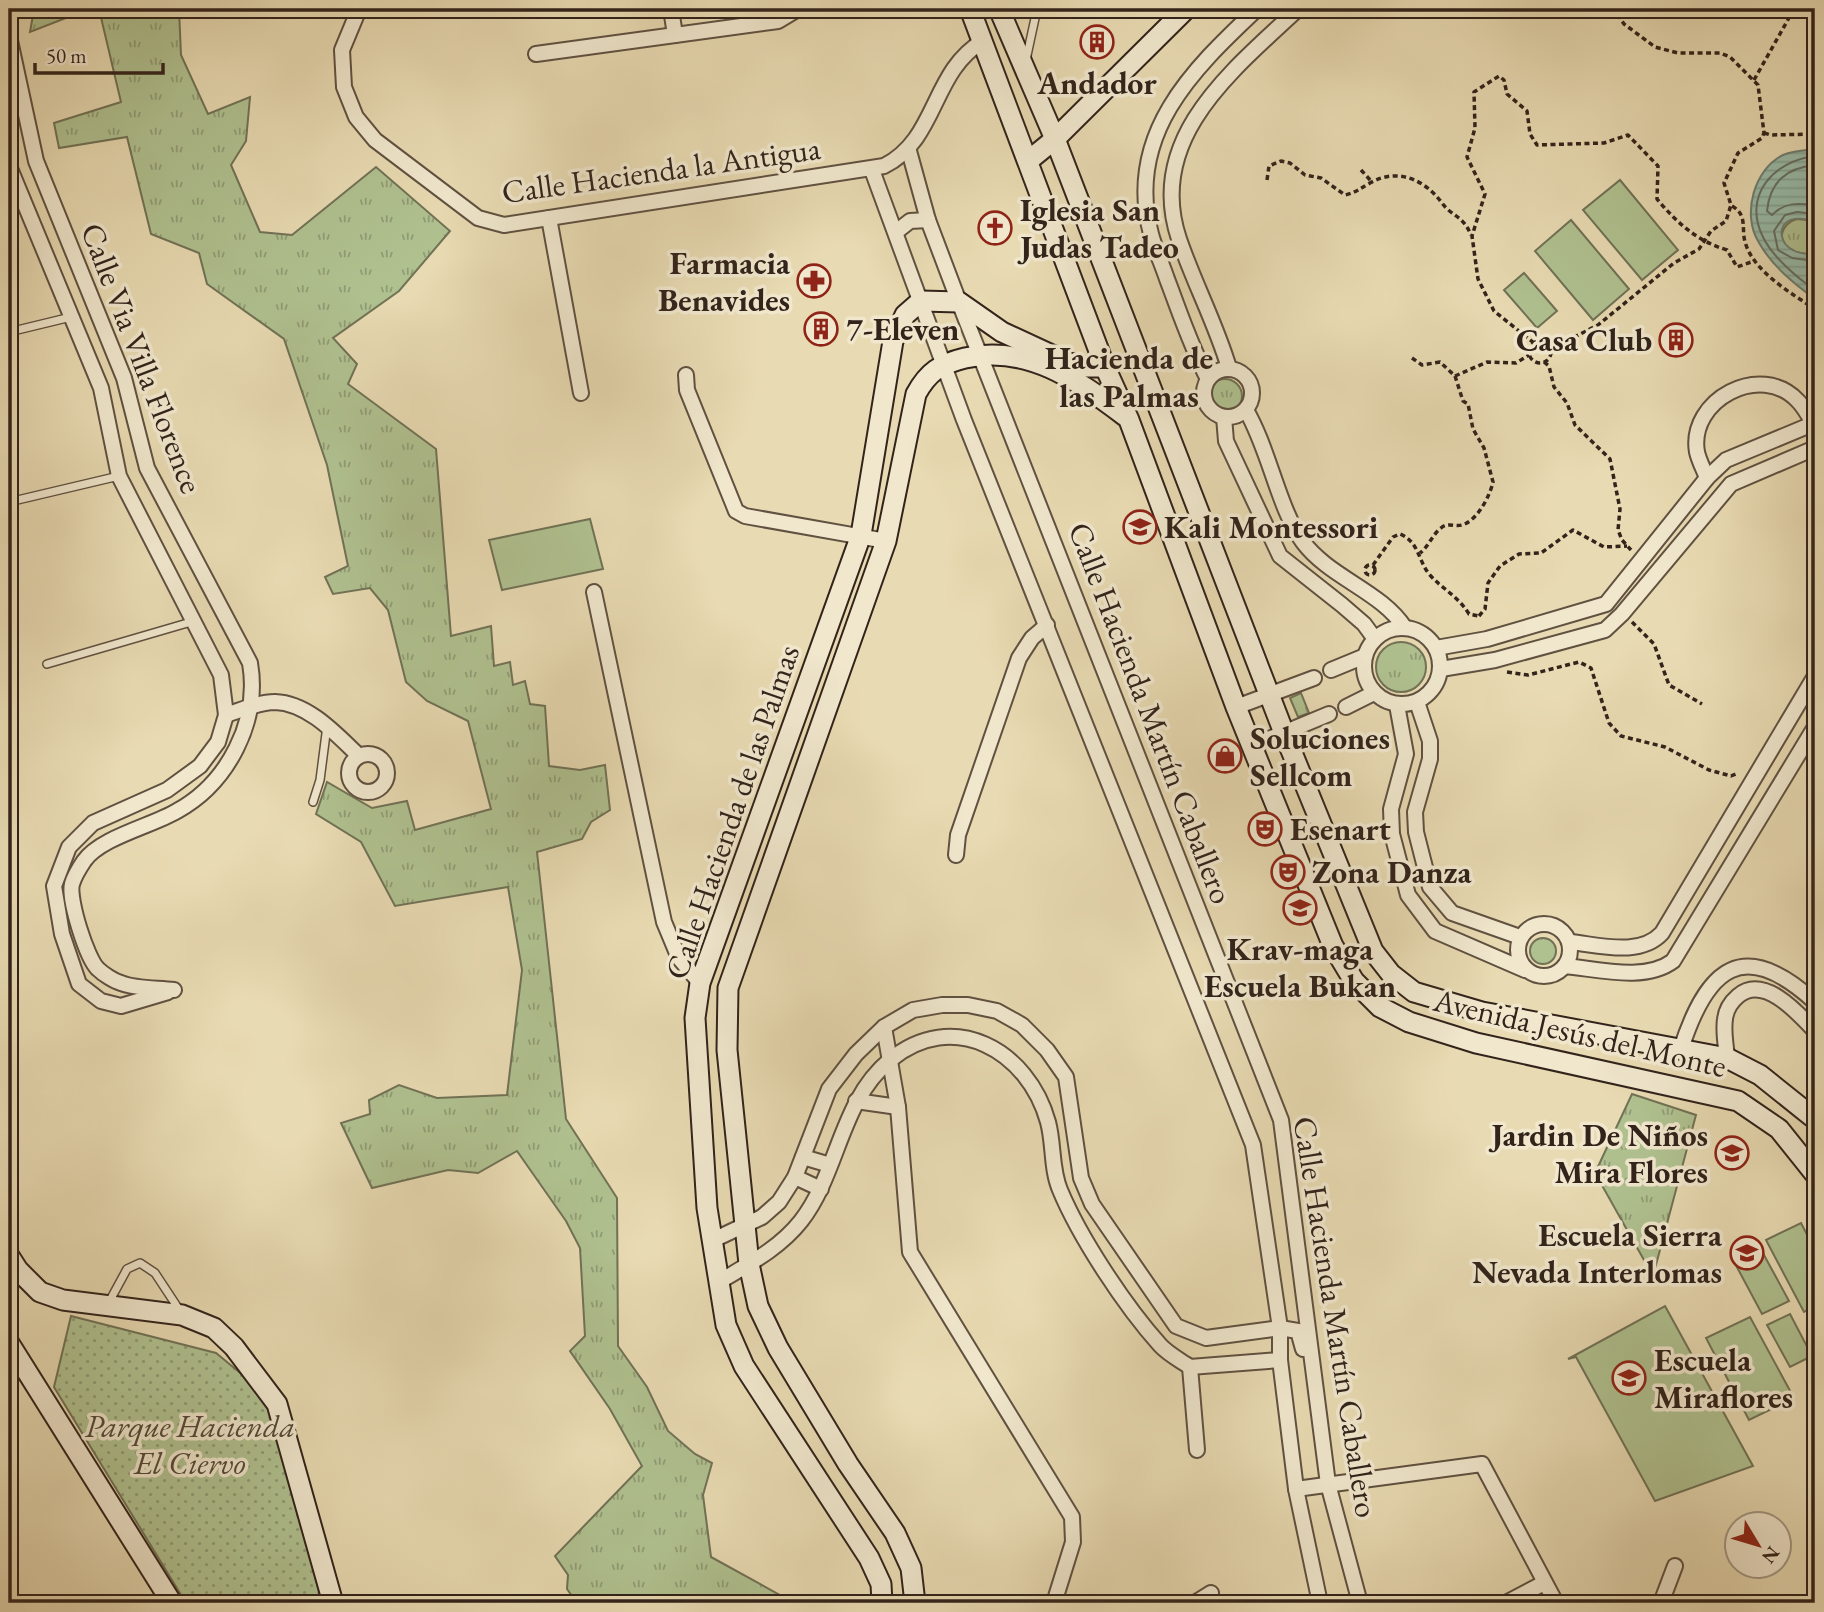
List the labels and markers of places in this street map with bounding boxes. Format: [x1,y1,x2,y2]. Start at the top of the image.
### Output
building icon: Andador [1078,23,1116,61]
place label: Andador [1036,62,1157,104]
place label: Iglesia San Judas Tadeo [1017,189,1179,268]
church icon: Iglesia San Judas Tadeo [976,209,1014,247]
place label: Farmacia Benavides [658,242,791,321]
pharmacy icon: Farmacia Benavides [795,262,833,300]
place label: 7-Eleven [846,308,959,350]
building icon: 7-Eleven [802,310,840,348]
place label: Casa Club [1516,319,1652,361]
building icon: Casa Club [1657,321,1695,359]
place label: Kali Montessori [1164,506,1379,548]
school or university icon: Kali Montessori [1121,508,1159,546]
place label: Soluciones Sellcom [1250,717,1390,796]
shop icon: Soluciones Sellcom [1206,737,1244,775]
place label: Esenart [1290,808,1391,850]
theatre icon: Esenart [1246,810,1284,848]
place label: Zona Danza [1312,851,1473,893]
theatre icon: Zona Danza [1269,853,1307,891]
school or university icon: Krav-maga Escuela Bukan [1281,889,1319,927]
place label: Krav-maga Escuela Bukan [1204,928,1396,1007]
place label: Jardin De Niños Mira Flores [1488,1114,1708,1193]
school or university icon: Jardin De Niños Mira Flores [1713,1134,1751,1172]
place label: Escuela Sierra Nevada Interlomas [1472,1214,1723,1293]
school or university icon: Escuela Sierra Nevada Interlomas [1728,1234,1766,1272]
place label: Escuela Miraflores [1654,1339,1793,1418]
school or university icon: Escuela Miraflores [1610,1359,1648,1397]

